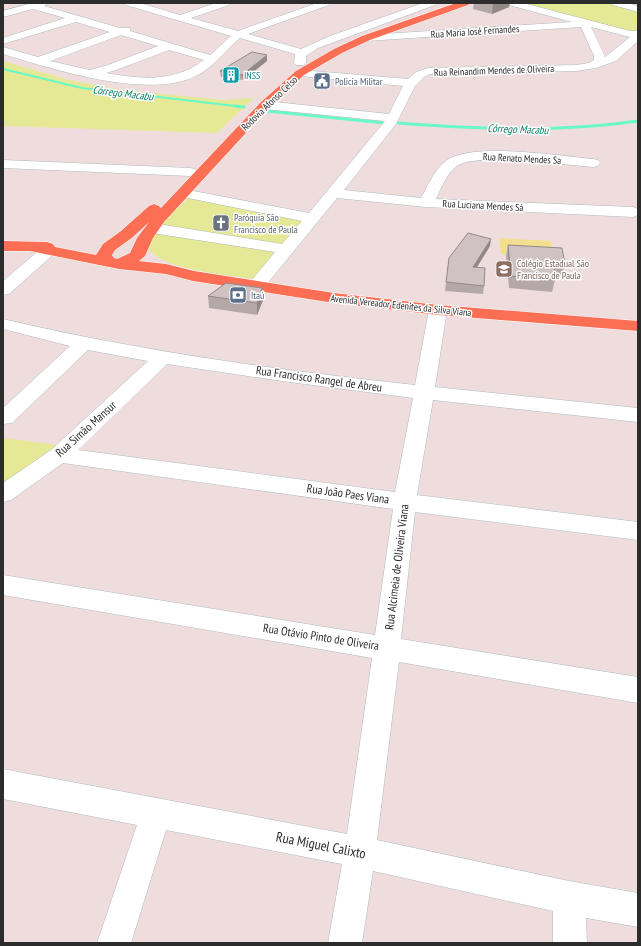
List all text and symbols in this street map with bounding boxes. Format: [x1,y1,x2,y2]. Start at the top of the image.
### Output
street label: Rua Maria José Fernandes [430,22,520,41]
street label: Rua Reinandim Mendes de Oliveira [434,62,554,79]
building icon: INSS [221,65,241,85]
place label: INSS [244,69,260,82]
public building icon: Policia Militar [312,71,332,91]
street label: Rodovia Afonso Celso [238,73,300,134]
place label: Policia Militar [335,75,383,88]
water label: Córrego Macabu [92,82,155,104]
water label: Córrego Macabu [487,121,550,137]
street label: Rua Renato Mendes Sa [482,150,561,167]
street label: Rua Luciana Mendes Sá [442,197,524,214]
place label: Paróquia São Francisco de Paula [234,211,298,236]
church icon: Paróquia São Francisco de Paula [211,213,231,233]
place label: Colégio Estadual São Francisco de Paula [517,257,589,282]
school or university icon: Colégio Estadual São Francisco de Paula [494,259,514,279]
bank icon: Itaú [228,285,248,305]
place label: Itaú [251,289,264,302]
street label: Avenida Vereador Edenites da Silva Viana [330,292,472,319]
street label: Rua Francisco Rangel de Abreu [255,362,383,395]
street label: Rua Simão Mansur [52,397,120,460]
street label: Rua João Paes Viana [306,480,390,507]
street label: Rua Alcimeia de Oliveira Viana [381,503,412,631]
street label: Rua Otávio Pinto de Oliveira [262,620,380,653]
street label: Rua Miguel Calixto [275,827,367,863]

